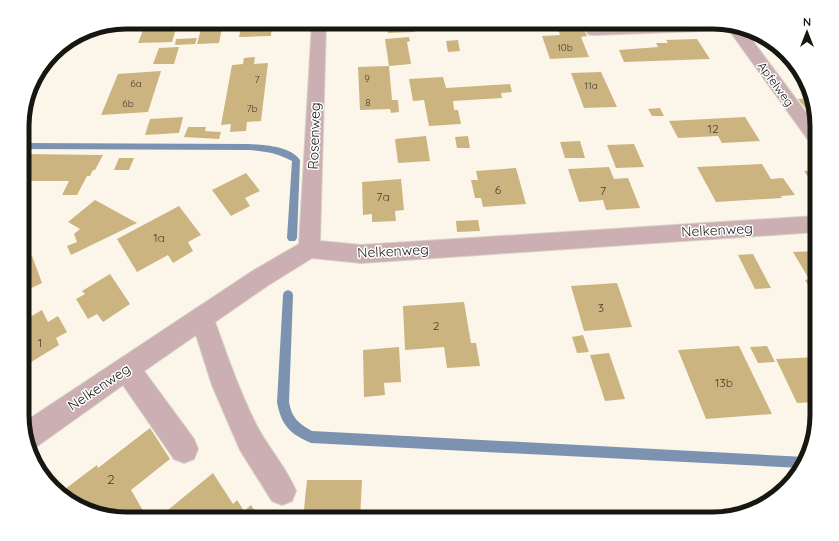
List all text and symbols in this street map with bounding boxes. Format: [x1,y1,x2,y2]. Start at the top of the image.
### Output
north arrow [787,12,827,52]
text: N [803,15,811,29]
house number: 10b [557,41,573,54]
street label: Apfelweg [755,59,797,109]
house number: 9 [364,72,370,85]
house number: 7 [254,73,260,86]
house number: 6a [130,77,142,90]
house number: 11a [584,79,598,92]
house number: 8 [365,96,371,109]
house number: 6b [122,97,134,110]
house number: 7b [246,102,258,115]
street label: Rosenweg [304,102,324,170]
house number: 12 [707,121,719,136]
house number: 6 [495,182,502,197]
house number: 7 [600,183,606,198]
house number: 7a [376,189,390,204]
street label: Nelkenweg [681,219,753,241]
house number: 1a [153,230,165,245]
street label: Nelkenweg [357,240,429,262]
house number: 3 [598,300,604,315]
house number: 2 [433,318,440,333]
house number: 1 [38,335,42,350]
street label: Nelkenweg [64,360,134,414]
house number: 13b [715,375,733,390]
house number: 2 [107,470,115,488]

